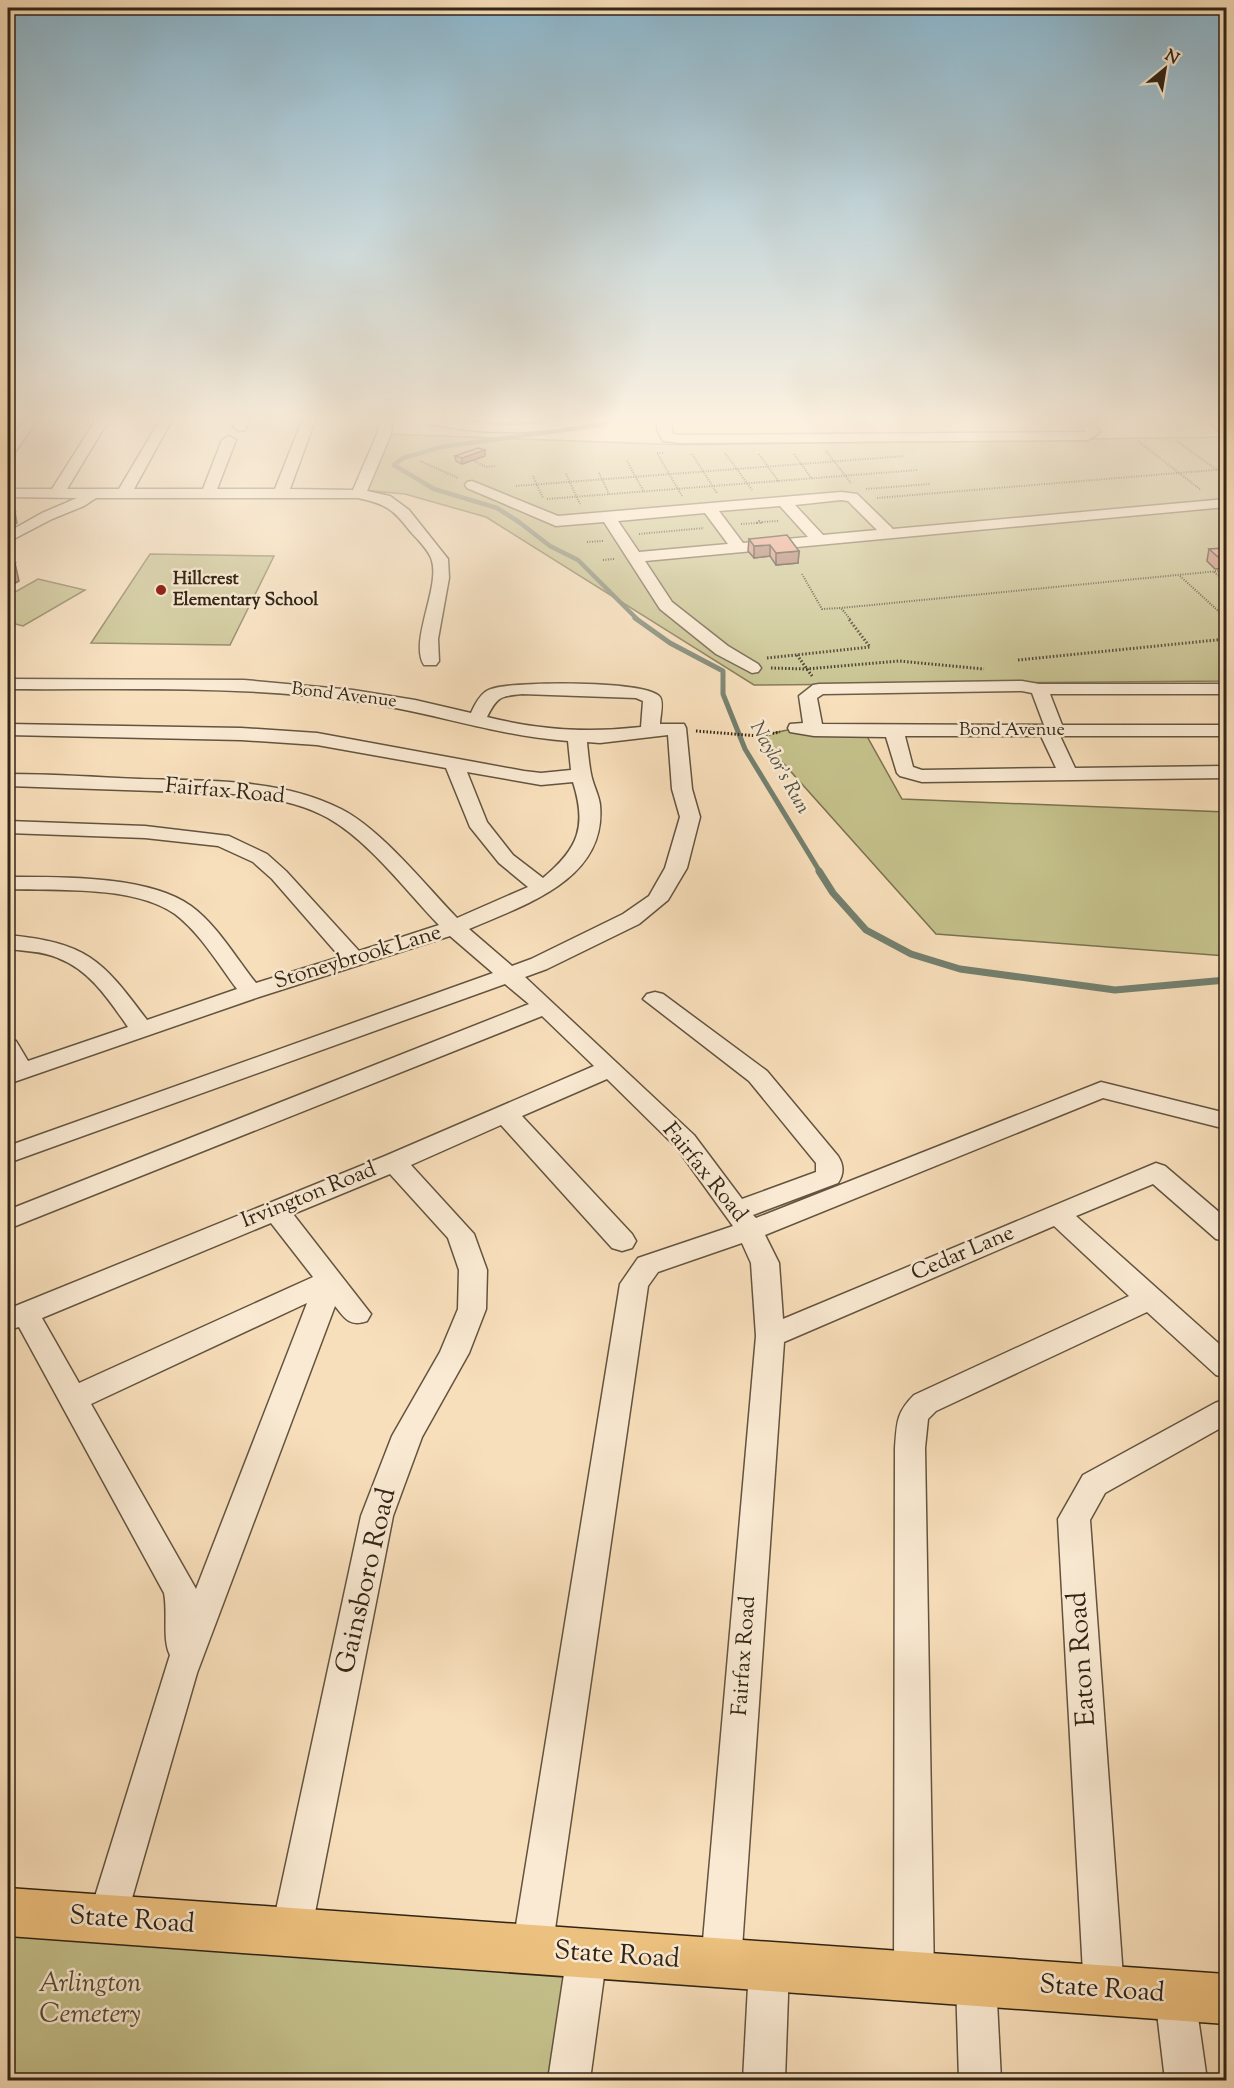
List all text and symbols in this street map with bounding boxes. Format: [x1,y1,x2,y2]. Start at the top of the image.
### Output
north arrow [1135,39,1195,99]
text: N [1160,45,1183,71]
place label: Hillcrest Elementary School [173,567,319,614]
marker: Hillcrest Elementary School [154,583,168,597]
street label: Bond Avenue [290,677,398,715]
water label: Naylor's Run [742,716,817,820]
street label: Bond Avenue [959,718,1065,744]
street label: Fairfax Road [164,771,286,813]
street label: Stoneybrook Lane [270,917,446,999]
street label: Fairfax Road [654,1116,754,1230]
street label: Irvington Road [237,1154,381,1238]
street label: Cedar Lane [907,1218,1019,1290]
street label: Gainsboro Road [327,1484,407,1678]
street label: Eaton Road [1059,1590,1107,1728]
street label: Fairfax Road [725,1595,765,1717]
street label: State Road [68,1897,196,1945]
street label: State Road [553,1932,681,1980]
park label: Arlington Cemetery [39,1965,141,2035]
street label: State Road [1038,1966,1166,2014]

